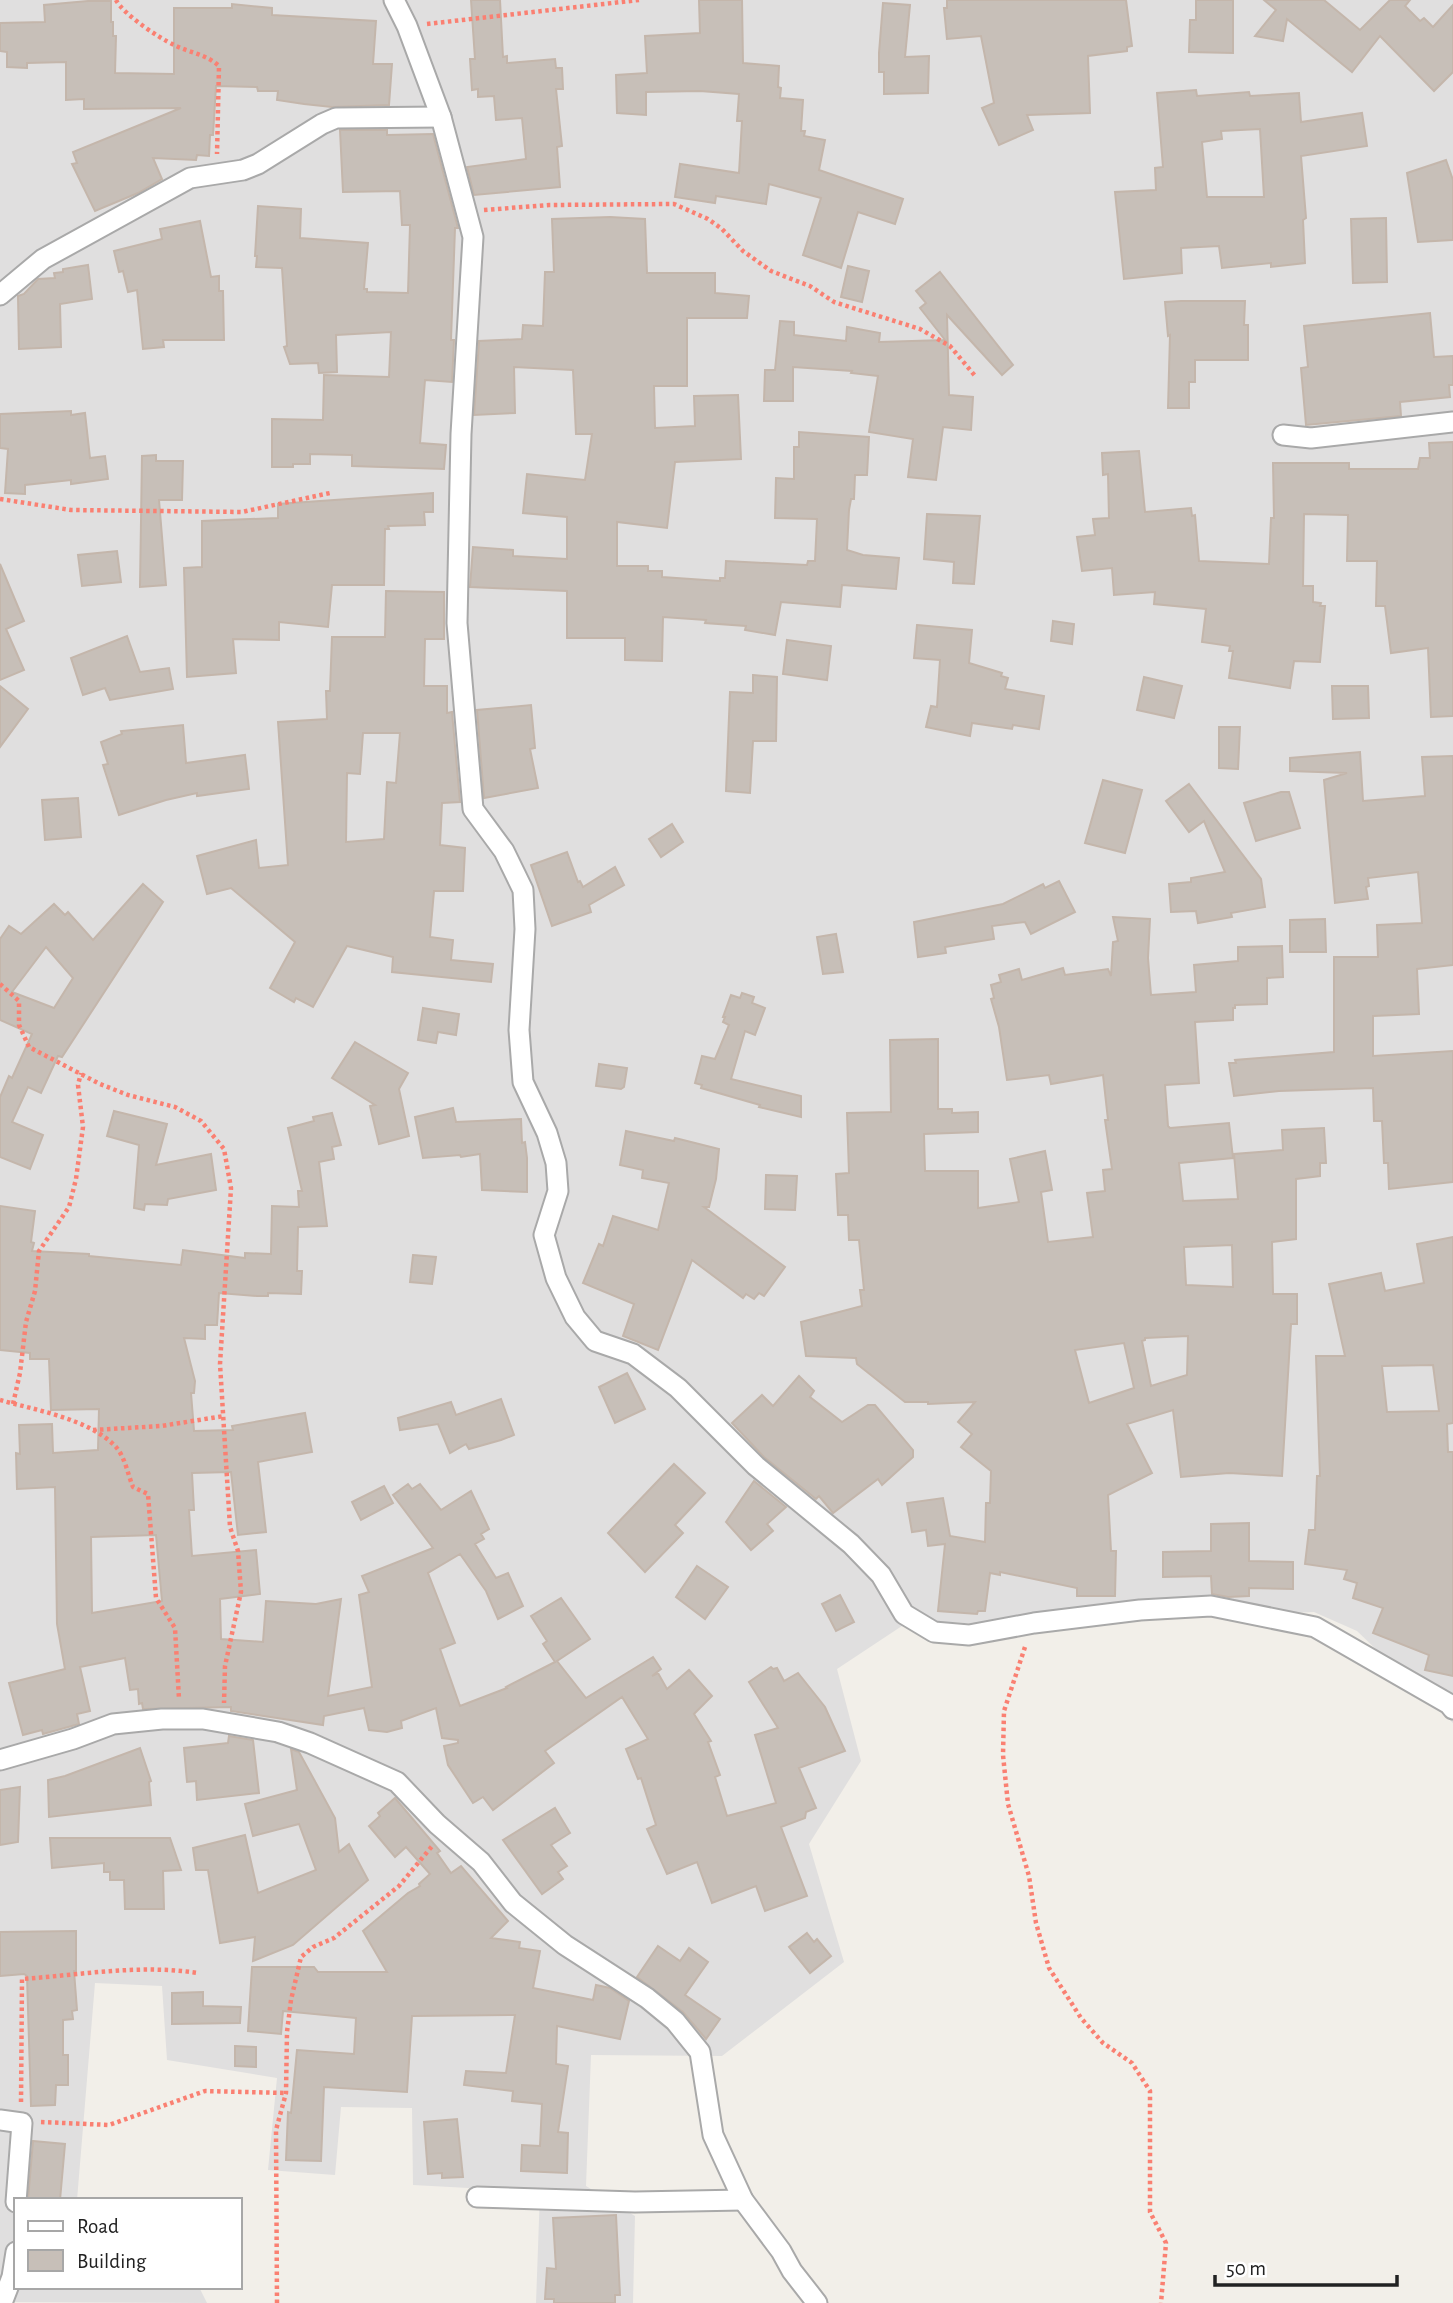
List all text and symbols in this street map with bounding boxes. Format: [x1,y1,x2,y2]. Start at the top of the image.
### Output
legend [14,2198,242,2289]
text: Road [77,2216,119,2237]
scale bar [1215,2244,1397,2288]
text: Building [77,2251,147,2272]
text: 50 m [1226,2258,1266,2279]

